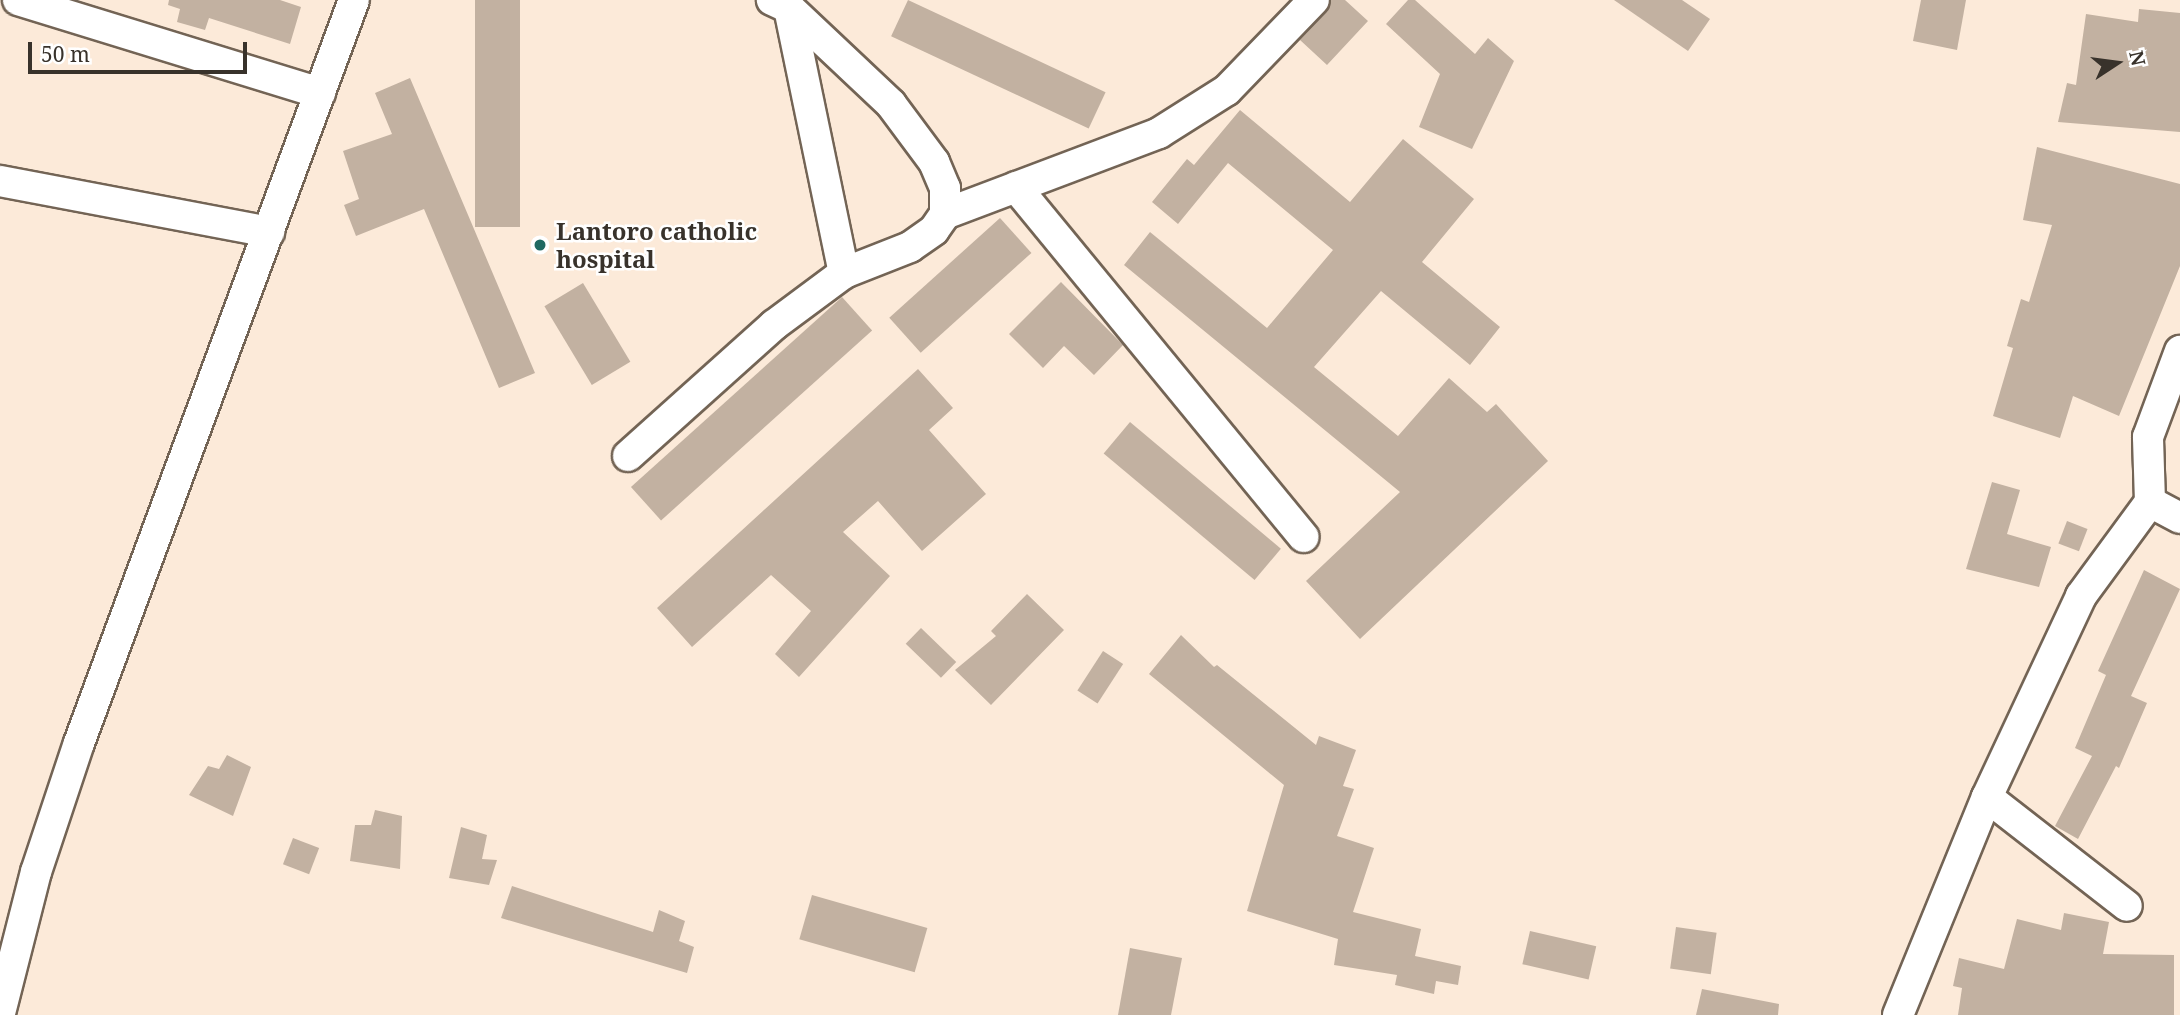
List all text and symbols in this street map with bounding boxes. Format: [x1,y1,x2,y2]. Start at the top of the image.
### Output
scale bar [32,28,250,72]
north arrow [2082,28,2152,98]
text: 50 m [41,40,90,68]
text: N [2123,48,2152,68]
place label: Lantoro catholic hospital [556,217,757,273]
marker: Lantoro catholic hospital [530,235,550,255]

